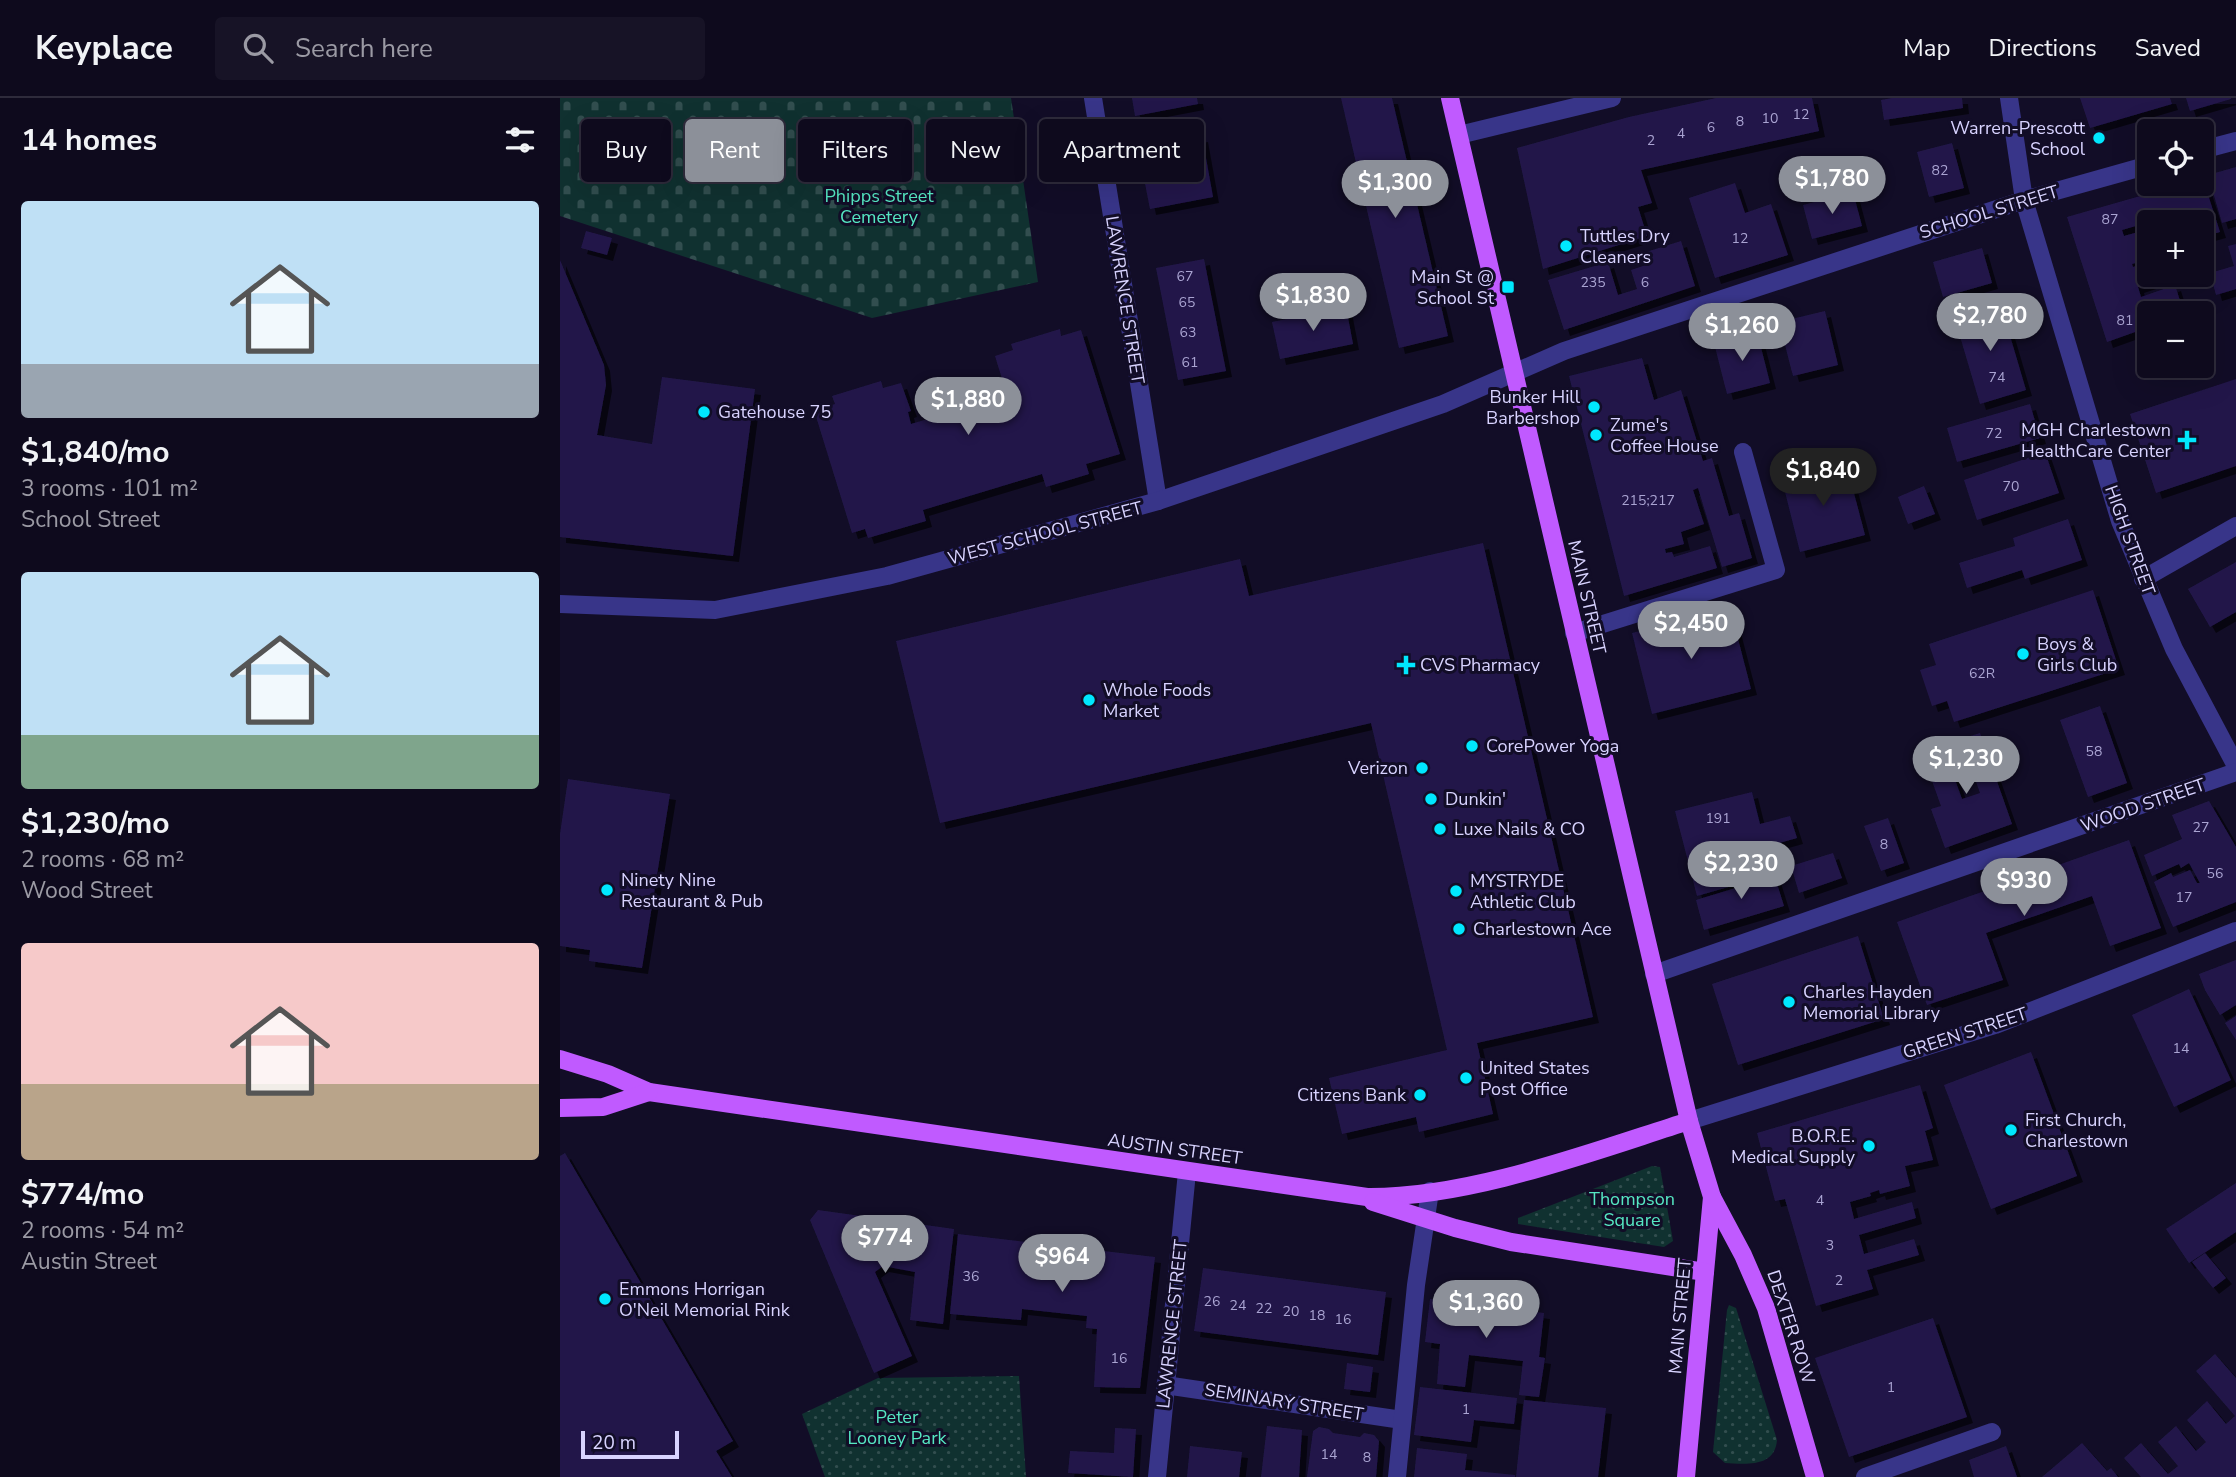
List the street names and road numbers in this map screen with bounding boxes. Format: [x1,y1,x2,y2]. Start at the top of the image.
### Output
street label: SCHOOL STREET [1917,179,2062,245]
street label: LAWRENCE STREET [1100,214,1150,386]
street label: HIGH STREET [2099,482,2161,598]
street label: WEST SCHOOL STREET [945,495,1145,571]
street label: MAIN STREET [1562,538,1612,657]
street label: WOOD STREET [2077,772,2209,838]
street label: GREEN STREET [1900,1002,2030,1064]
street label: AUSTIN STREET [1106,1128,1244,1170]
street label: LAWRENCE STREET [1151,1238,1193,1410]
street label: MAIN STREET [1663,1257,1697,1375]
street label: DEXTER ROW [1761,1267,1821,1387]
street label: SEMINARY STREET [1203,1378,1365,1426]

